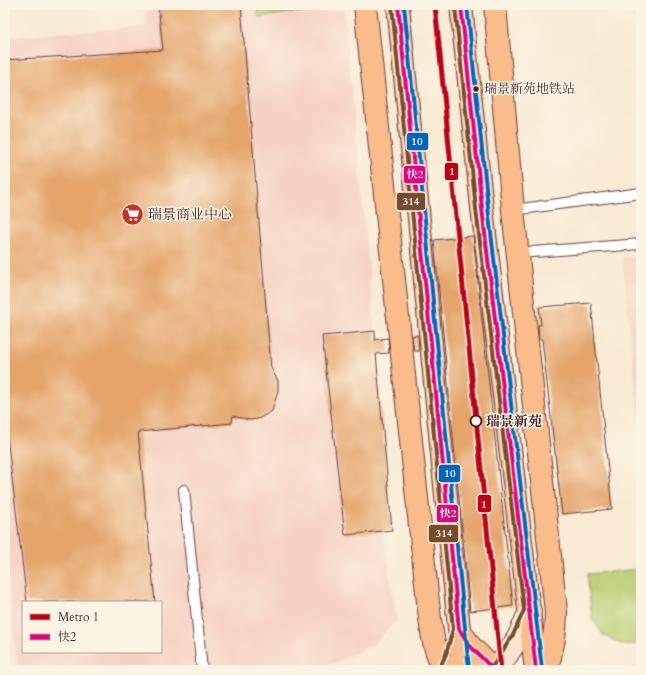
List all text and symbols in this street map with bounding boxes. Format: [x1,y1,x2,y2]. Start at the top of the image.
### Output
place label: 瑞景新苑地铁站 [484,80,575,98]
marker: 瑞景新苑地铁站 [471,84,481,94]
line badge: 10 [406,132,429,151]
text: 10 [411,134,423,149]
line badge: 1 [444,162,459,181]
text: 1 [449,164,455,179]
line badge: 快2 [403,165,426,184]
text: 快2 [407,167,424,182]
line badge: 314 [396,192,426,211]
text: 314 [403,194,420,209]
supermarket icon: 瑞景商业中心 [119,201,145,227]
place label: 瑞景商业中心 [148,205,232,224]
place label: 瑞景新苑 [486,412,542,431]
marker: 瑞景新苑 [469,414,483,428]
line badge: 10 [438,464,461,483]
text: 10 [444,466,456,481]
line badge: 1 [477,494,492,513]
text: 1 [481,497,487,512]
line badge: 快2 [436,504,459,523]
text: 快2 [440,506,457,521]
line badge: 314 [428,524,459,543]
text: 314 [436,526,453,541]
legend [22,601,162,653]
text: Metro 1 [58,609,99,625]
text: 快2 [58,629,76,645]

